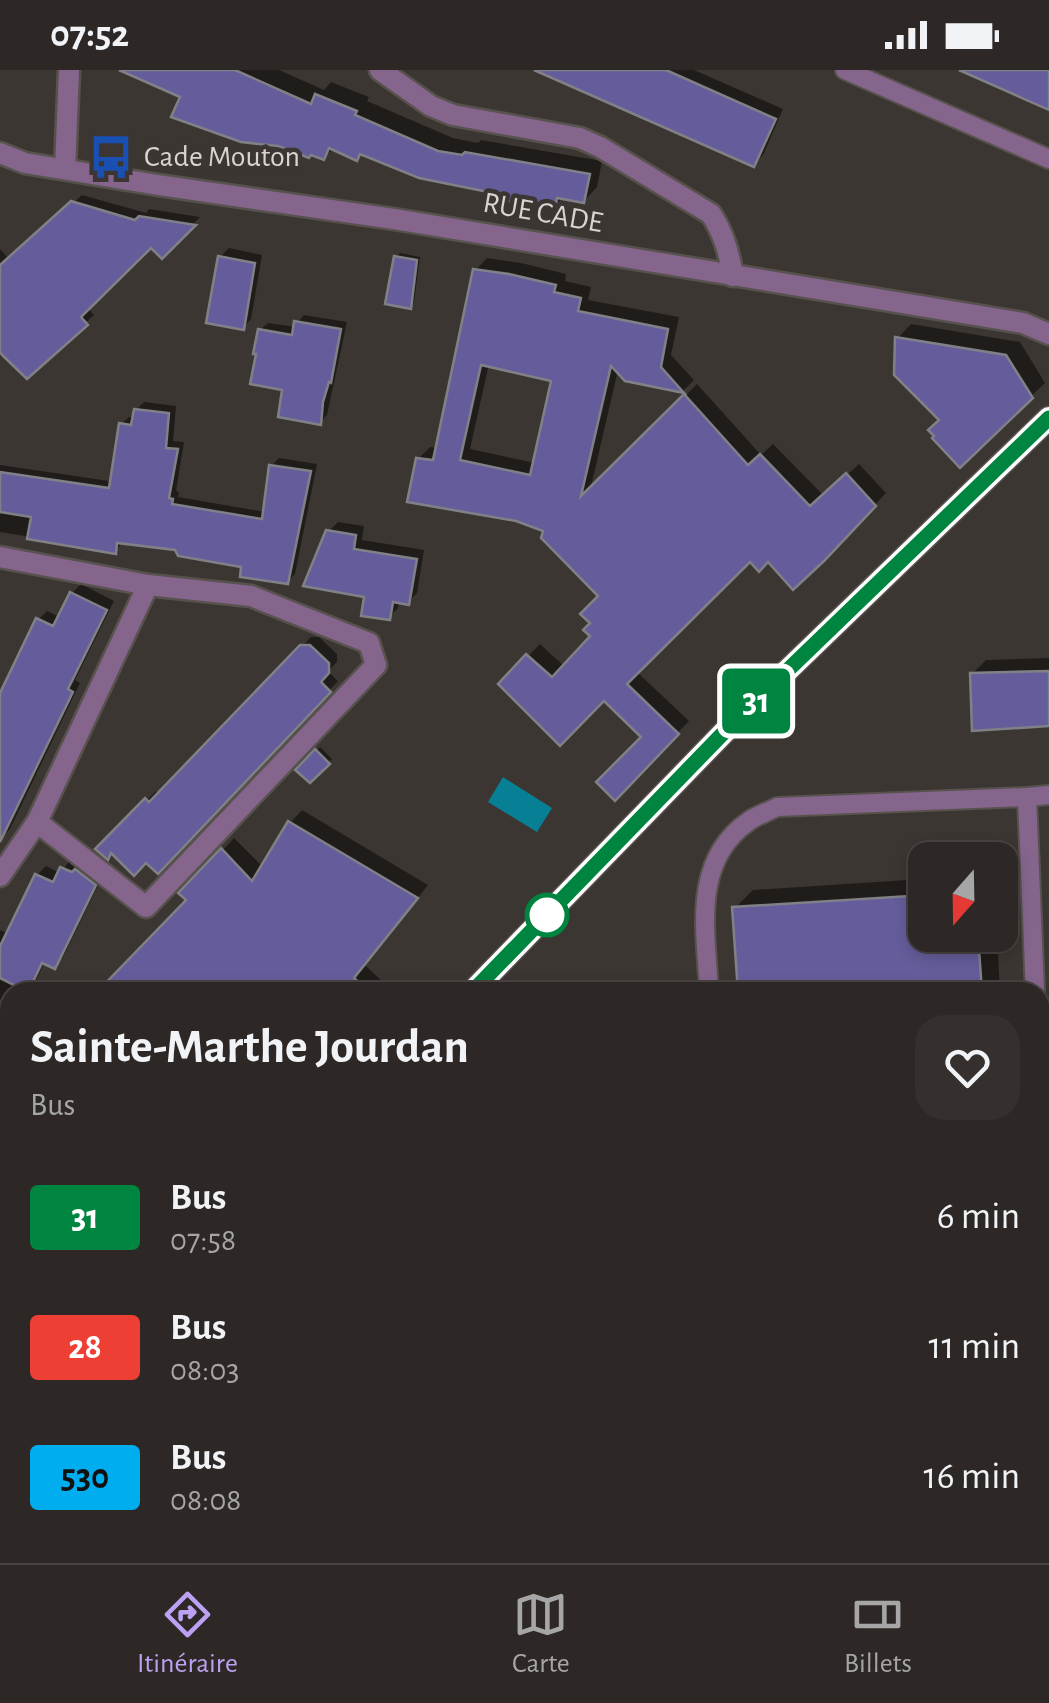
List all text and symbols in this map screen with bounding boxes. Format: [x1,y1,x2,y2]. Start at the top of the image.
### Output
text: 07:52 [50,16,129,54]
bus stop icon: Cade Mouton [87,133,135,181]
place label: Cade Mouton [144,142,300,172]
street label: RUE CADE [481,188,605,238]
line badge: 31 [711,668,801,734]
text: 31 [742,684,770,719]
north arrow [908,842,1018,952]
map controls [908,842,1018,952]
unlabelled marker [526,894,568,936]
button: heart [915,1015,1020,1120]
text: Sainte-Marthe Jourdan [30,1024,469,1072]
text: Bus [30,1089,75,1121]
text: Bus [170,1179,226,1217]
text: 6 min [937,1198,1020,1236]
text: 31 [71,1200,99,1235]
text: 07:58 [170,1224,236,1256]
text: Bus [170,1309,226,1347]
text: 11 min [928,1328,1020,1366]
text: 28 [68,1330,102,1365]
text: 08:03 [170,1354,239,1386]
text: Bus [170,1439,226,1477]
text: 16 min [924,1458,1020,1496]
text: 530 [61,1460,109,1495]
text: 08:08 [170,1484,241,1516]
tab: Itinéraire [137,1587,238,1681]
tab: Carte [512,1587,570,1681]
tab: Billets [844,1587,912,1681]

